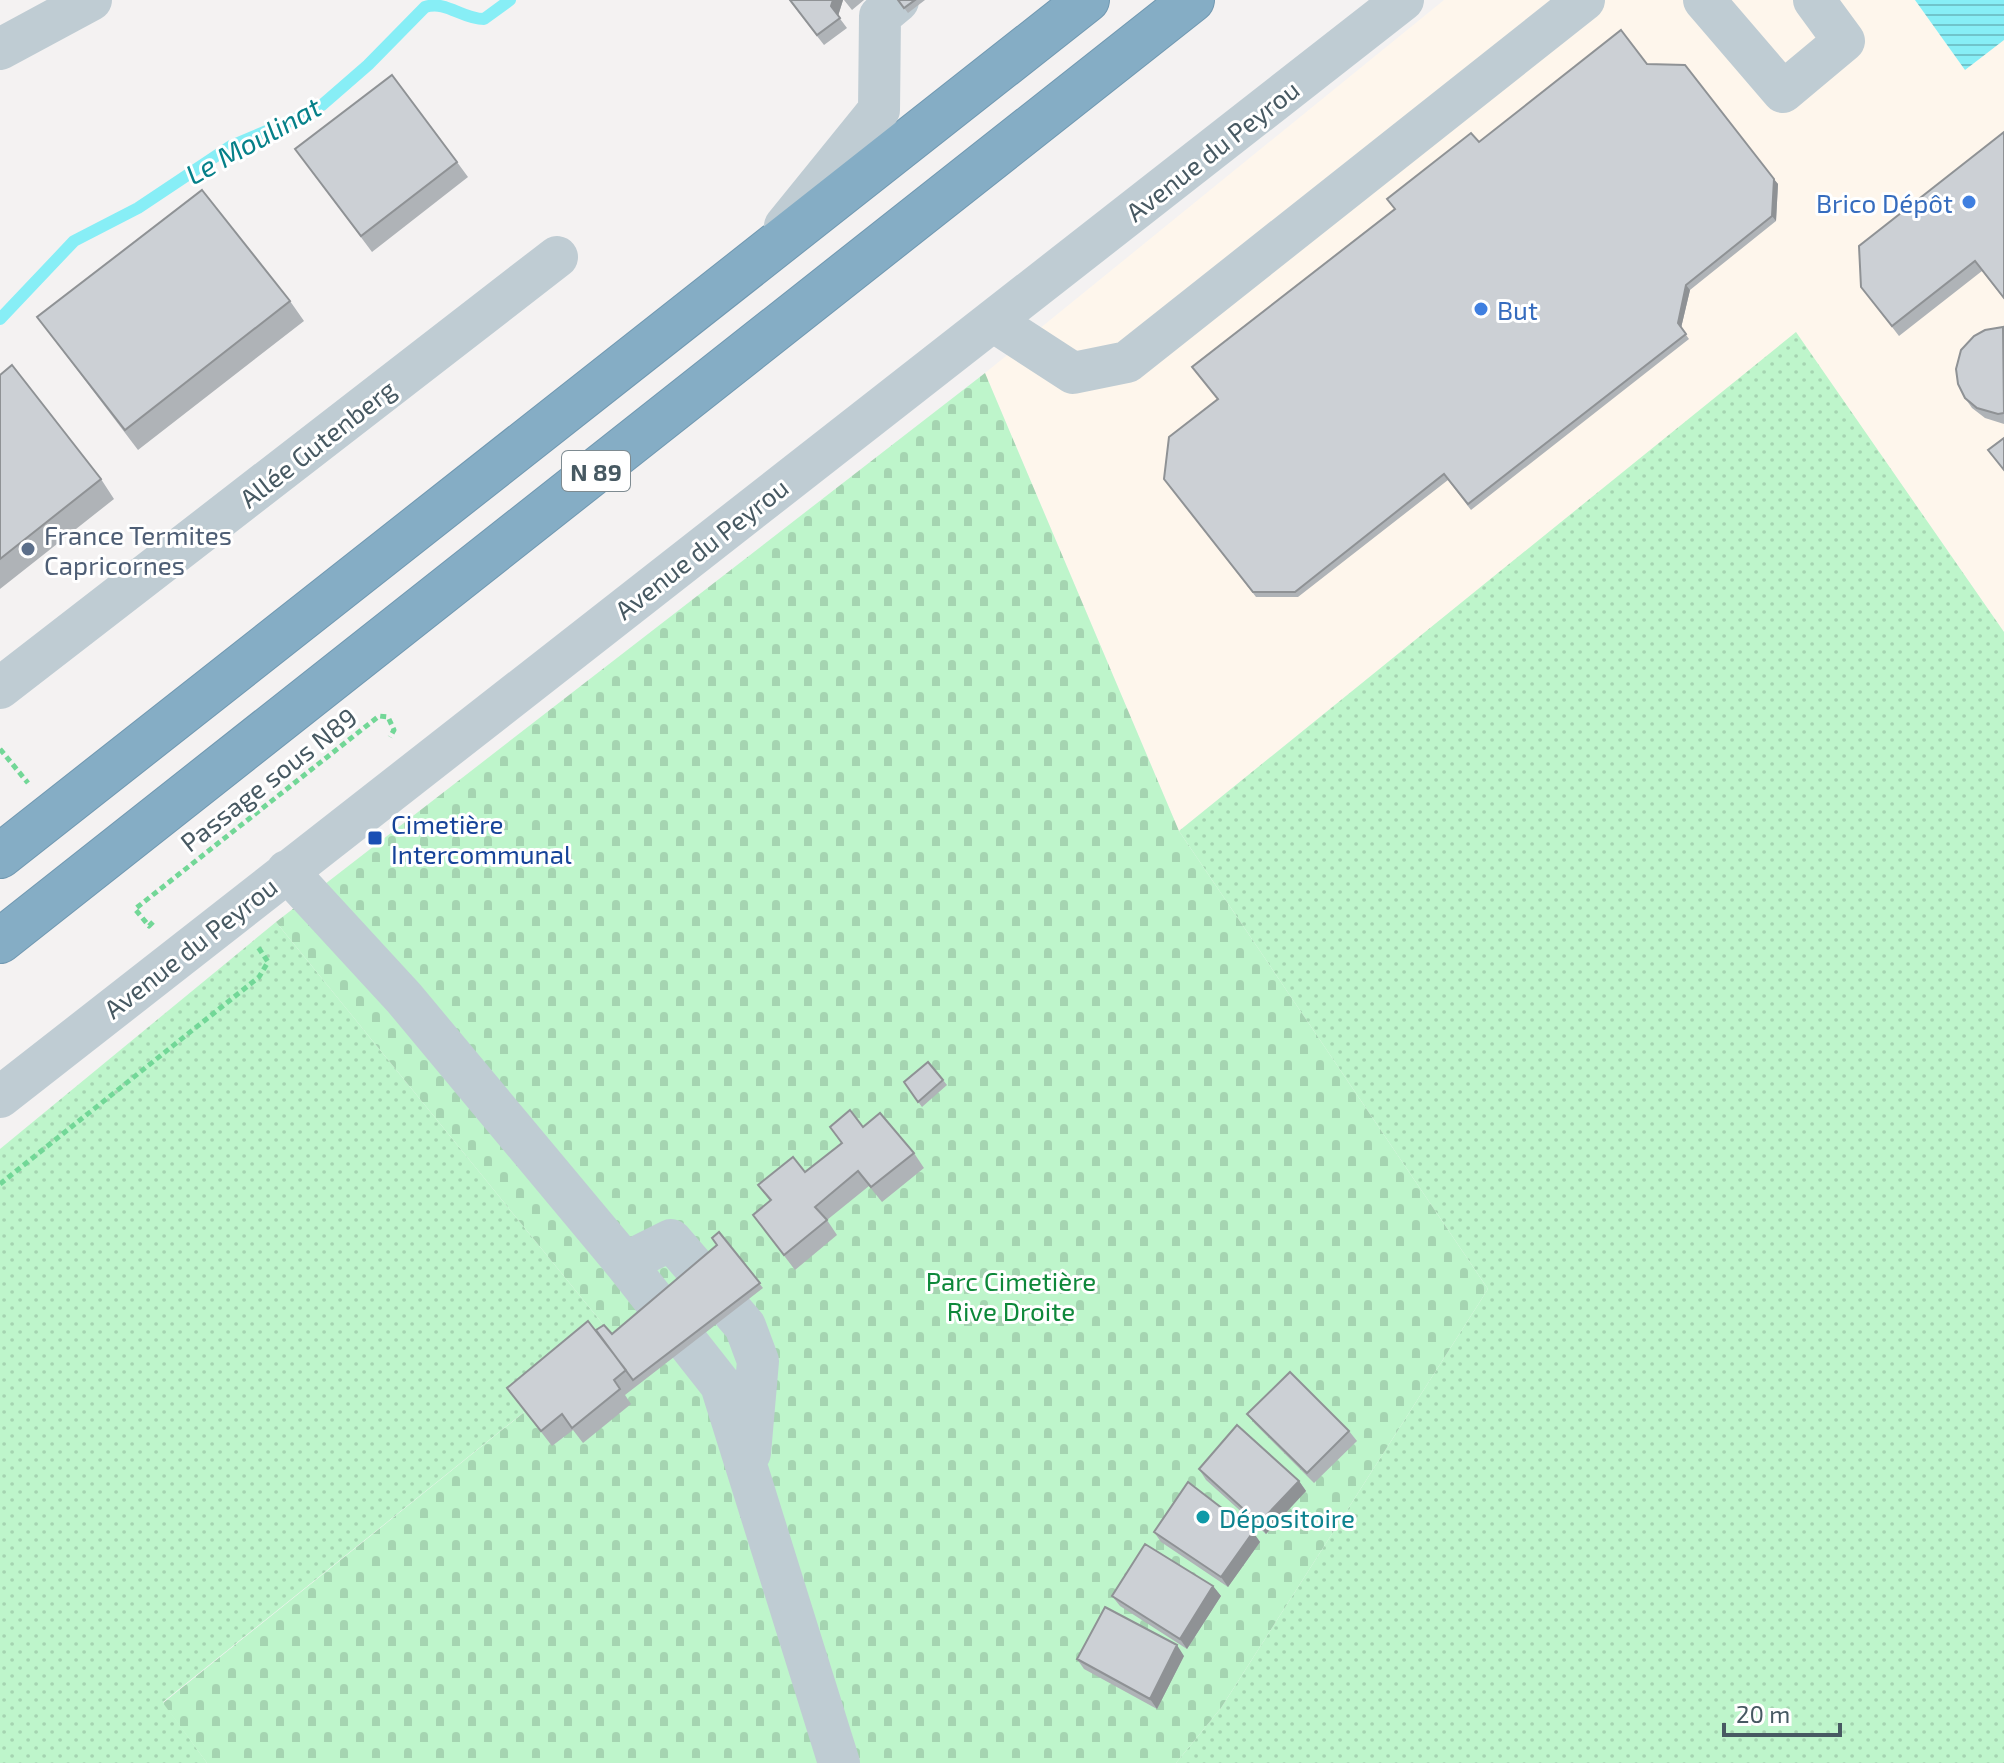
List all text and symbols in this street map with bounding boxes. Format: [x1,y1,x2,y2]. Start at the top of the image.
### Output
street label: Avenue du Peyrou [1119,73,1305,227]
water label: Le Moulinat [179,89,327,191]
place label: Brico Dépôt [1816,187,1953,218]
marker: Brico Dépôt [1960,193,1978,211]
place label: But [1497,294,1538,325]
marker: But [1472,300,1490,318]
street label: Allée Gutenberg [233,373,401,513]
road number: N 89 [562,451,630,491]
street label: Avenue du Peyrou [608,471,794,625]
place label: France Termites Capricornes [44,519,232,580]
marker: France Termites Capricornes [19,540,37,558]
street label: Passage sous N89 [174,701,362,857]
place label: Cimetière Intercommunal [391,808,572,869]
marker: Cimetière Intercommunal [366,829,384,847]
street label: Avenue du Peyrou [97,870,283,1024]
park label: Parc Cimetière Rive Droite [926,1265,1096,1326]
place label: Dépositoire [1219,1502,1355,1533]
marker: Dépositoire [1194,1508,1212,1526]
scale bar [1724,1687,1840,1737]
text: 20 m [1736,1699,1790,1728]

